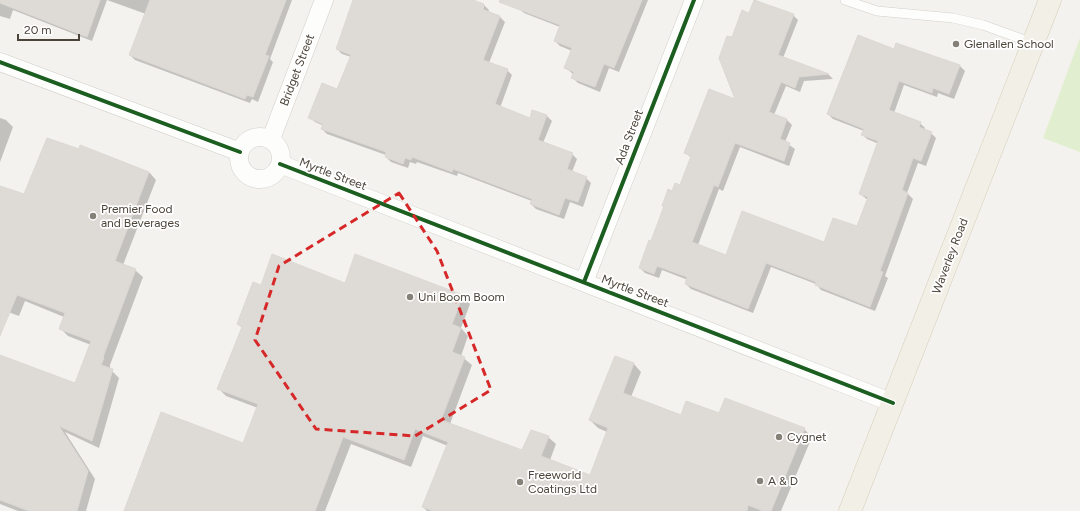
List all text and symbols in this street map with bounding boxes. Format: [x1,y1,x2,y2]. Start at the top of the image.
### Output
scale bar [18,16,79,42]
text: 20 m [24,23,52,37]
street label: Bridget Street [277,32,317,108]
place label: Glenallen School [964,37,1054,51]
marker: Glenallen School [951,39,961,49]
street label: Ada Street [612,107,646,166]
street label: Myrtle Street [297,155,369,193]
place label: Premier Food and Beverages [101,202,180,230]
marker: Premier Food and Beverages [88,211,98,221]
street label: Waverley Road [929,216,971,296]
street label: Myrtle Street [599,272,671,310]
place label: Uni Boom Boom [418,290,505,304]
marker: Uni Boom Boom [405,292,415,302]
place label: Cygnet [787,430,827,444]
marker: Cygnet [774,432,784,442]
place label: Freeworld Coatings Ltd [528,468,597,496]
place label: A & D [768,474,798,488]
marker: A & D [755,476,765,486]
marker: Freeworld Coatings Ltd [515,477,525,487]

